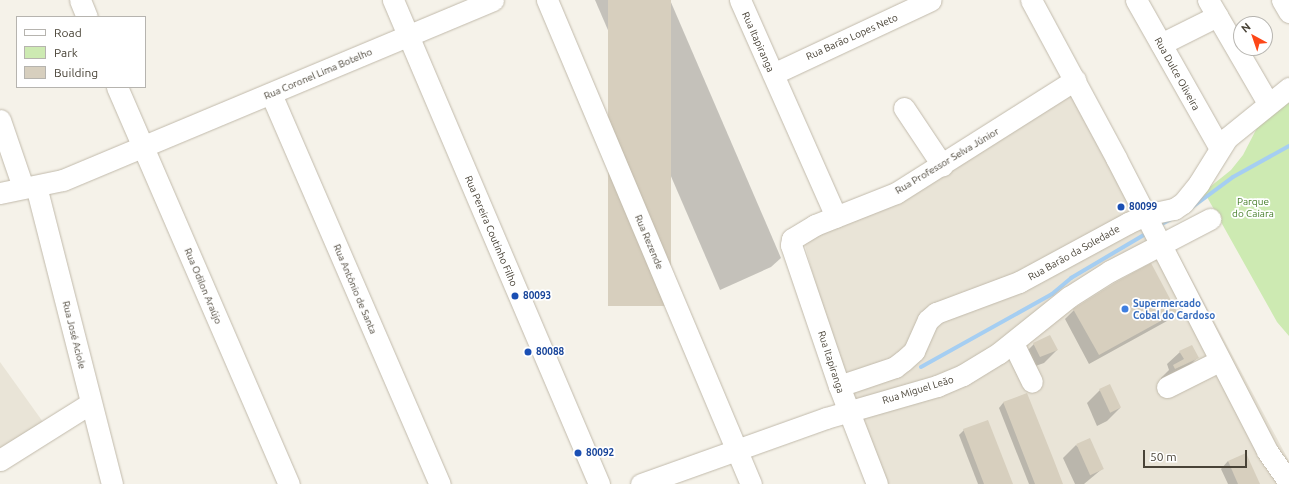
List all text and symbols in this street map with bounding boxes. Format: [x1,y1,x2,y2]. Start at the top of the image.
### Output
street label: Rua Itapiranga [739,10,777,74]
street label: Rua Barão Lopes Neto [804,11,900,63]
legend [16,16,146,88]
north arrow [1233,16,1273,56]
text: N [1239,20,1253,35]
text: Road [54,26,82,39]
street label: Rua Dulce Oliveira [1152,35,1202,113]
text: Park [54,46,78,59]
street label: Rua Coronel Lima Botelho [262,46,374,102]
text: Building [54,66,98,79]
street label: Rua Professor Selva Júnior [893,125,1001,197]
street label: Rua Pereira Coutinho Filho [462,174,520,288]
park label: Parque do Caiara [1232,195,1274,218]
place label: 80099 [1129,201,1157,213]
marker: 80099 [1116,202,1126,212]
street label: Rua Rezende [632,213,666,271]
street label: Rua Barão da Soledade [1026,223,1122,283]
street label: Rua Antônio de Santa [331,242,379,336]
street label: Rua Odilon Araújo [182,246,224,326]
place label: 80093 [523,290,551,302]
marker: 80093 [510,291,520,301]
place label: Supermercado Cobal do Cardoso [1133,297,1215,320]
street label: Rua José Aciole [60,300,88,370]
marker: Supermercado Cobal do Cardoso [1120,304,1130,314]
street label: Rua Itapiranga [815,329,847,395]
place label: 80088 [536,346,564,358]
marker: 80088 [523,347,533,357]
street label: Rua Miguel Leão [881,373,955,407]
scale bar [1145,442,1249,468]
place label: 80092 [586,447,614,459]
marker: 80092 [573,448,583,458]
text: 50 m [1150,450,1177,463]

